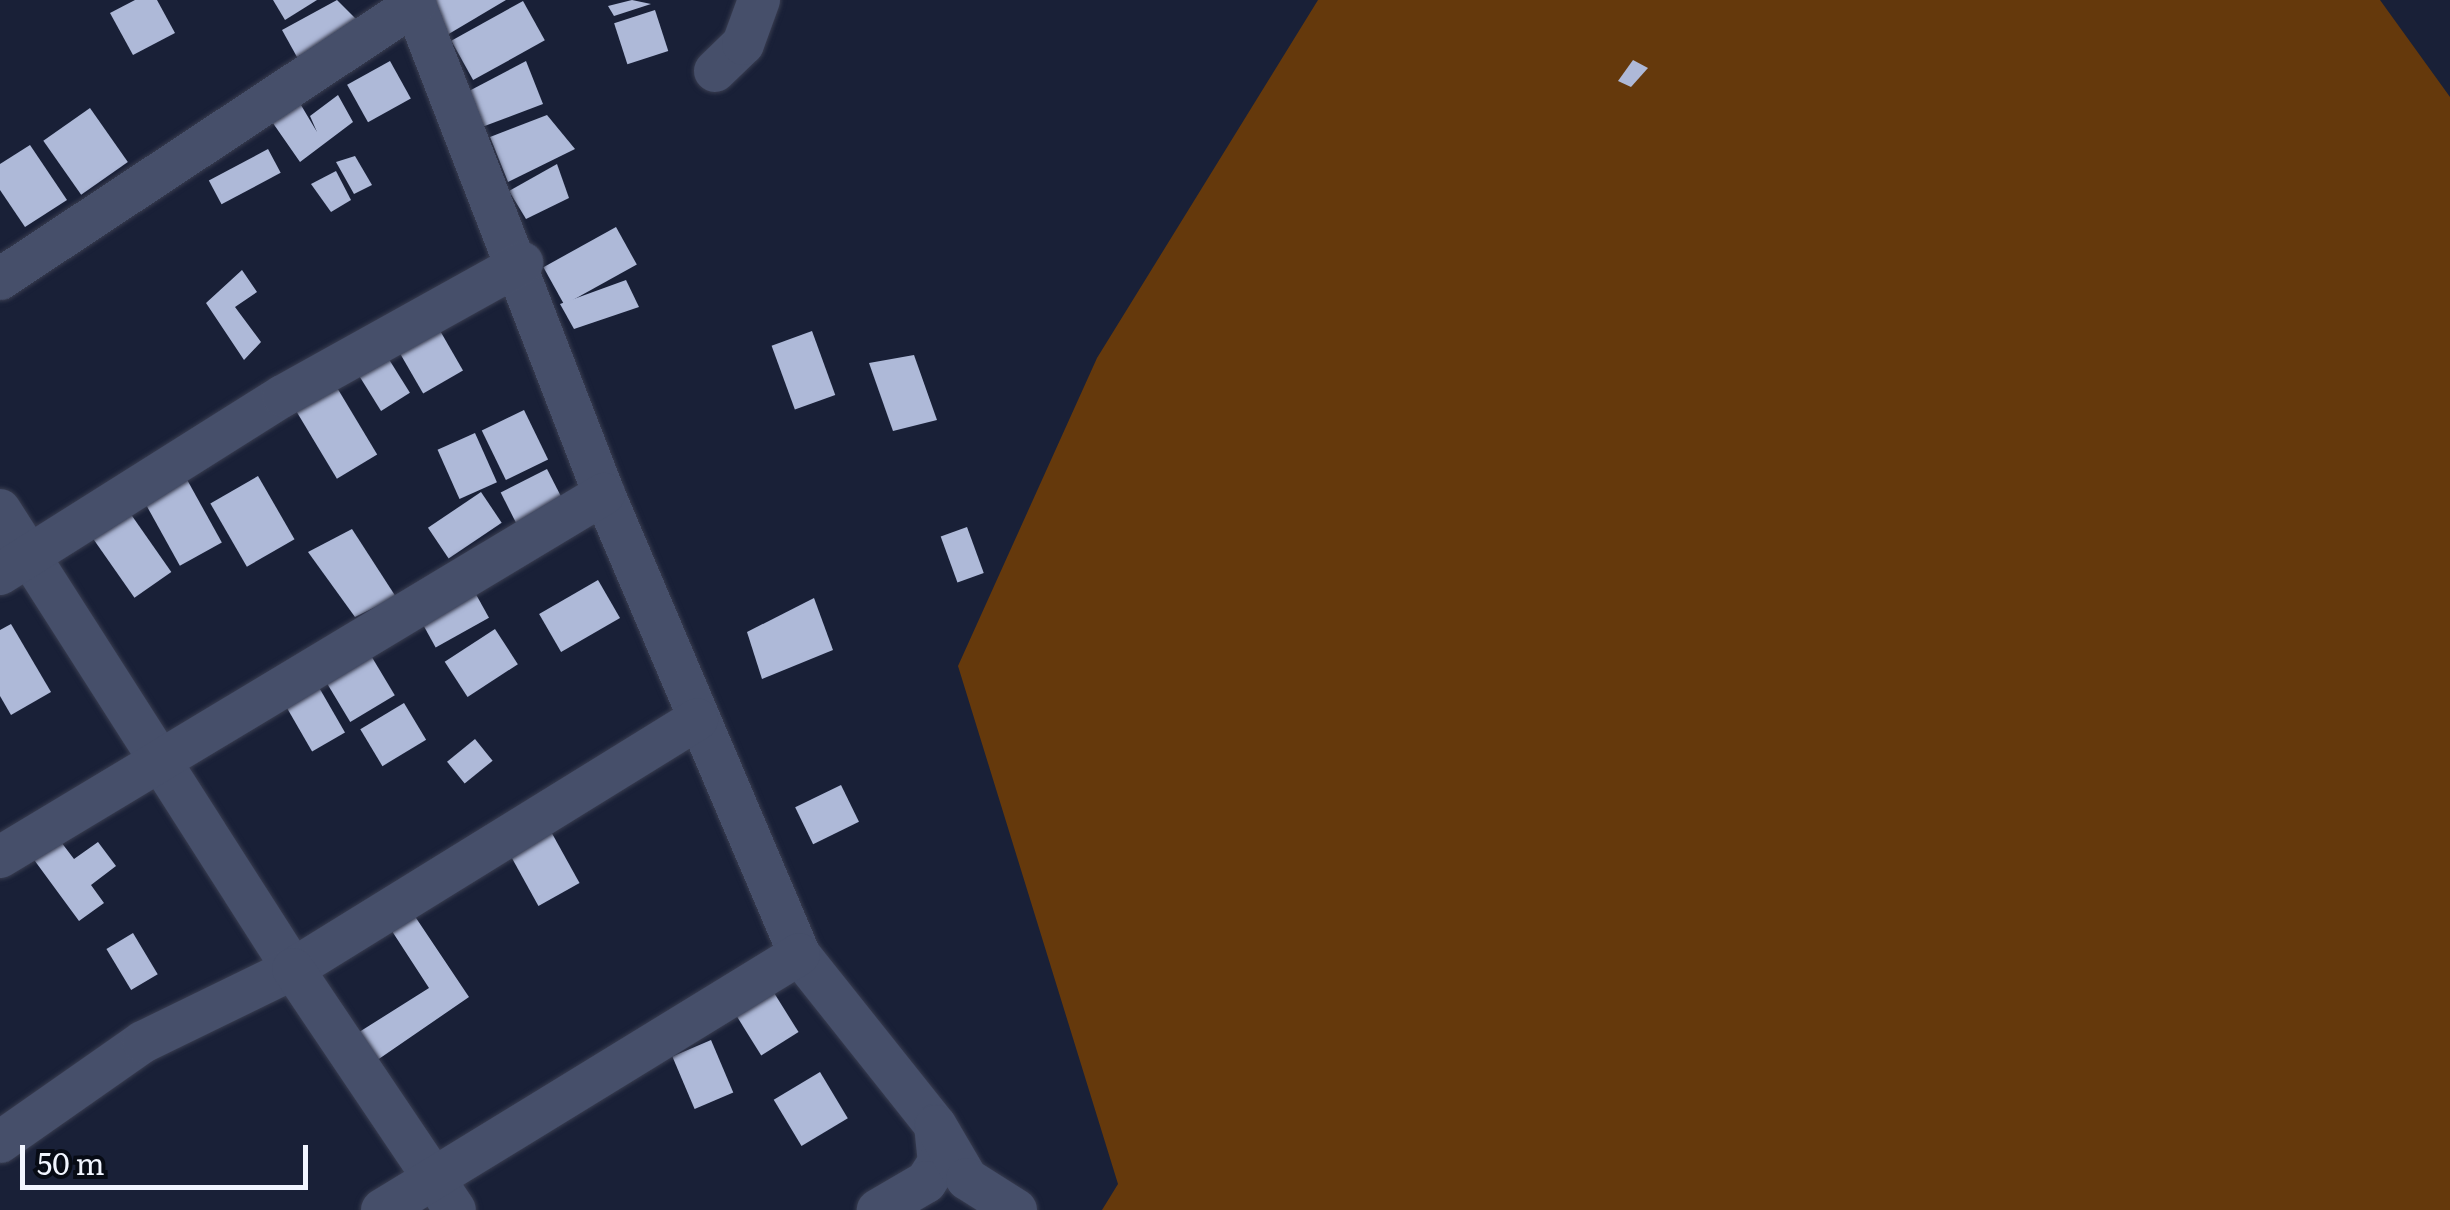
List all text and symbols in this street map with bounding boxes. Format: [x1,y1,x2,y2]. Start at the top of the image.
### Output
scale bar [25,1125,312,1187]
text: 50 m [37,1140,105,1184]

